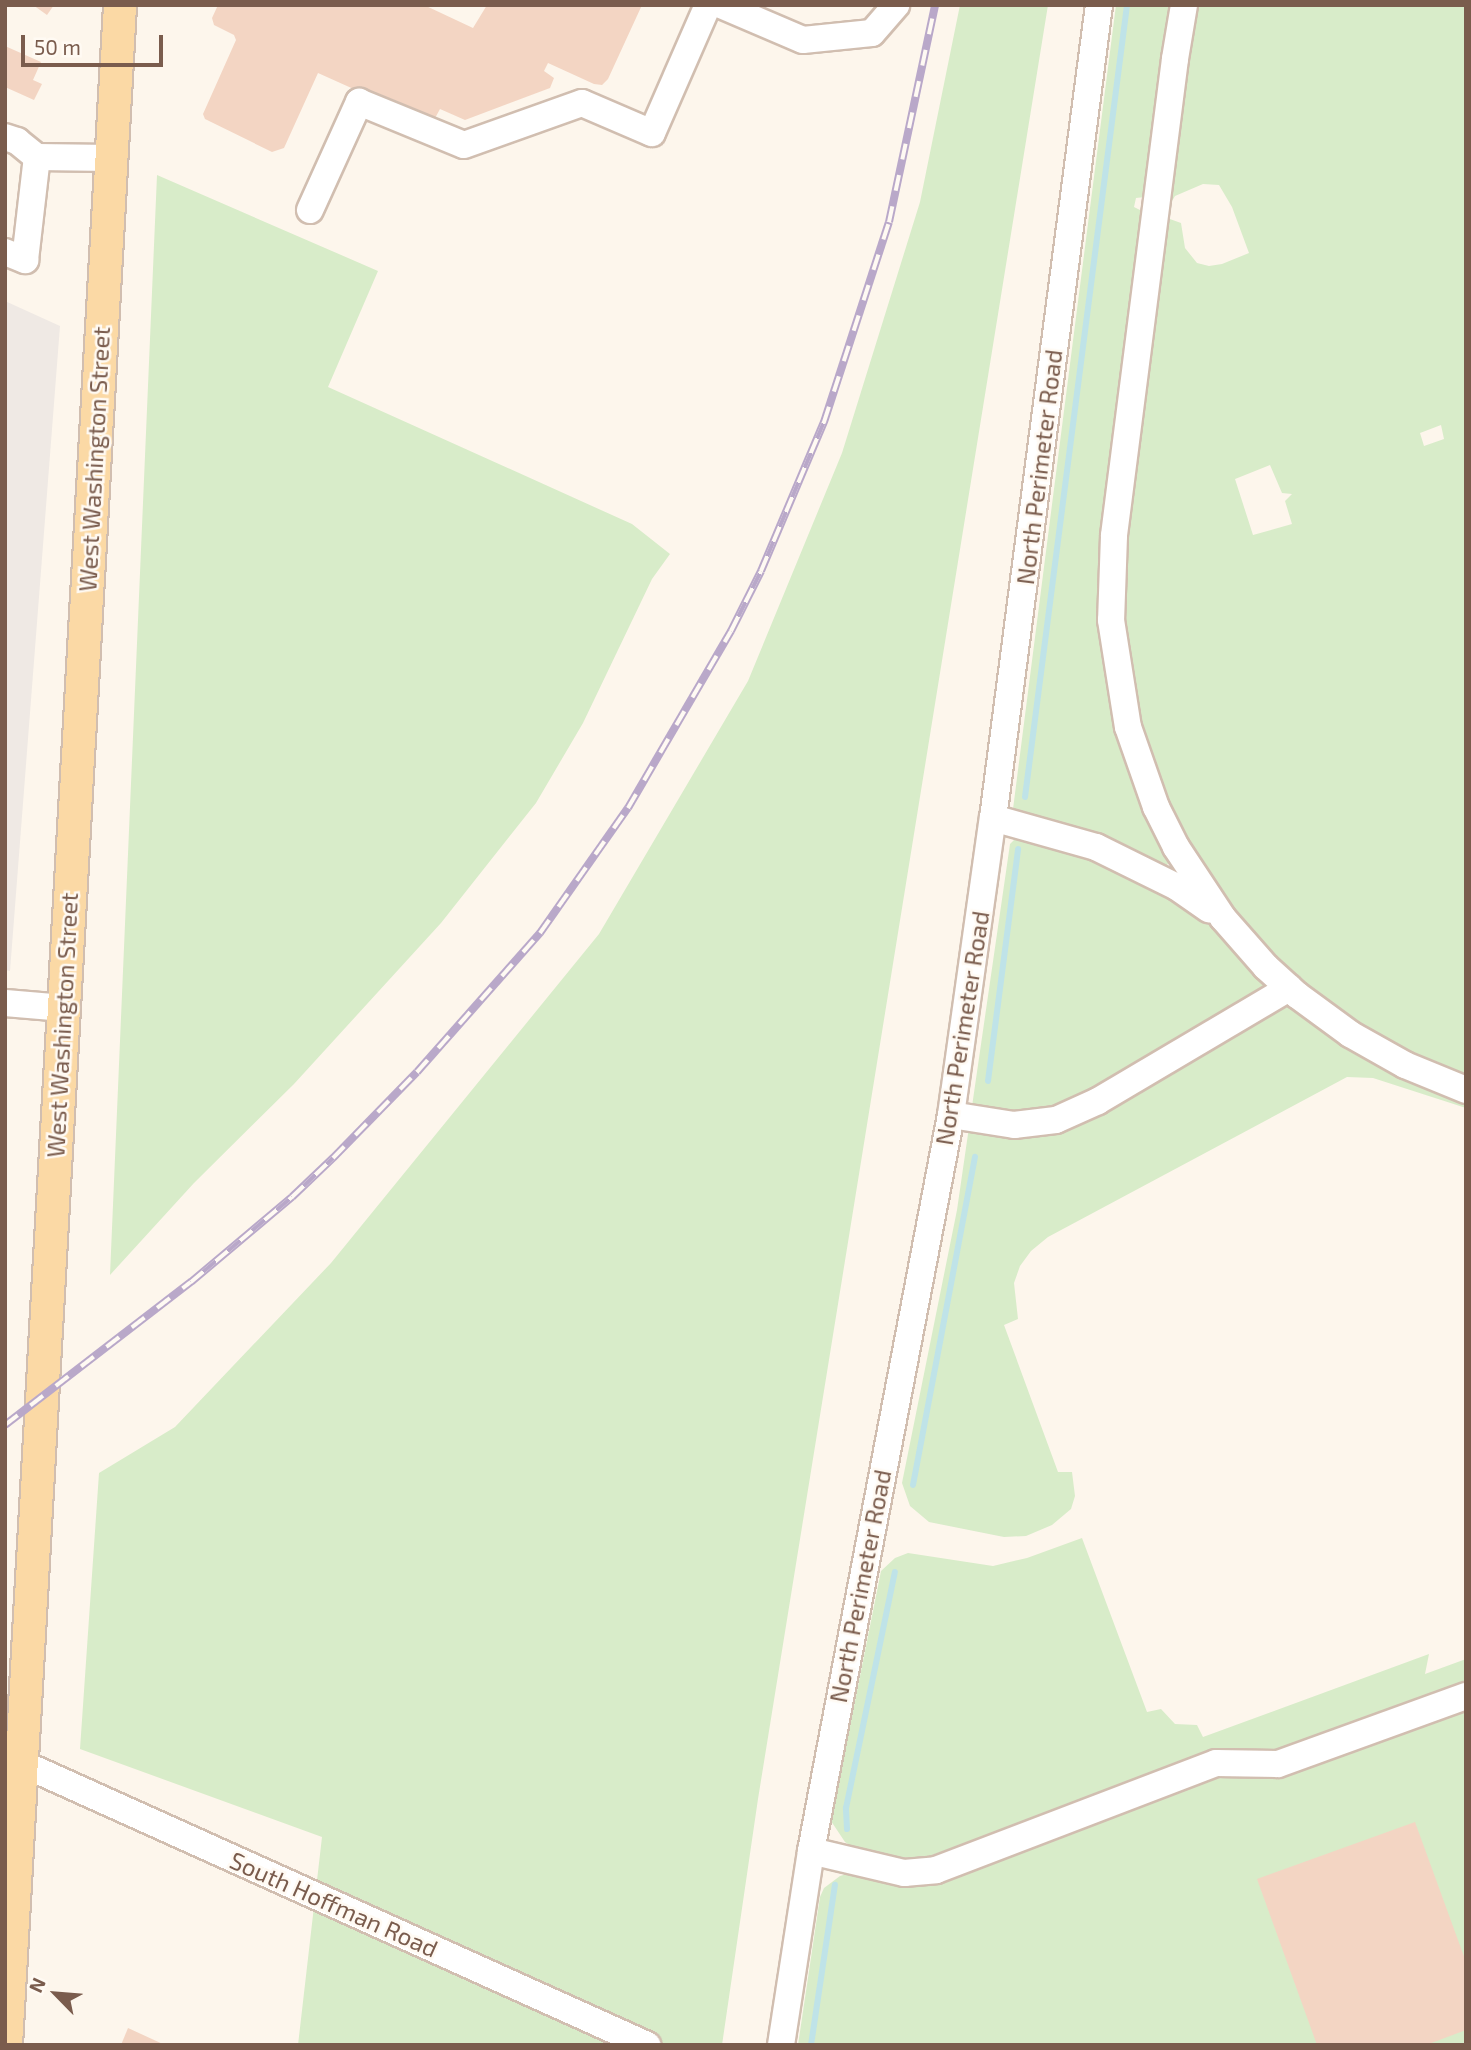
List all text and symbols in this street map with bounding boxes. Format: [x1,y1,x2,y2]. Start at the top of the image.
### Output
scale bar [24,21,166,65]
text: 50 m [34,34,81,59]
street label: West Washington Street [73,326,115,592]
street label: North Perimeter Road [1010,347,1068,587]
street label: West Washington Street [41,892,83,1158]
street label: North Perimeter Road [929,909,995,1147]
street label: North Perimeter Road [823,1467,897,1705]
street label: South Hoffman Road [226,1845,442,1963]
north arrow [21,1959,91,2029]
text: N [23,1974,50,1996]

